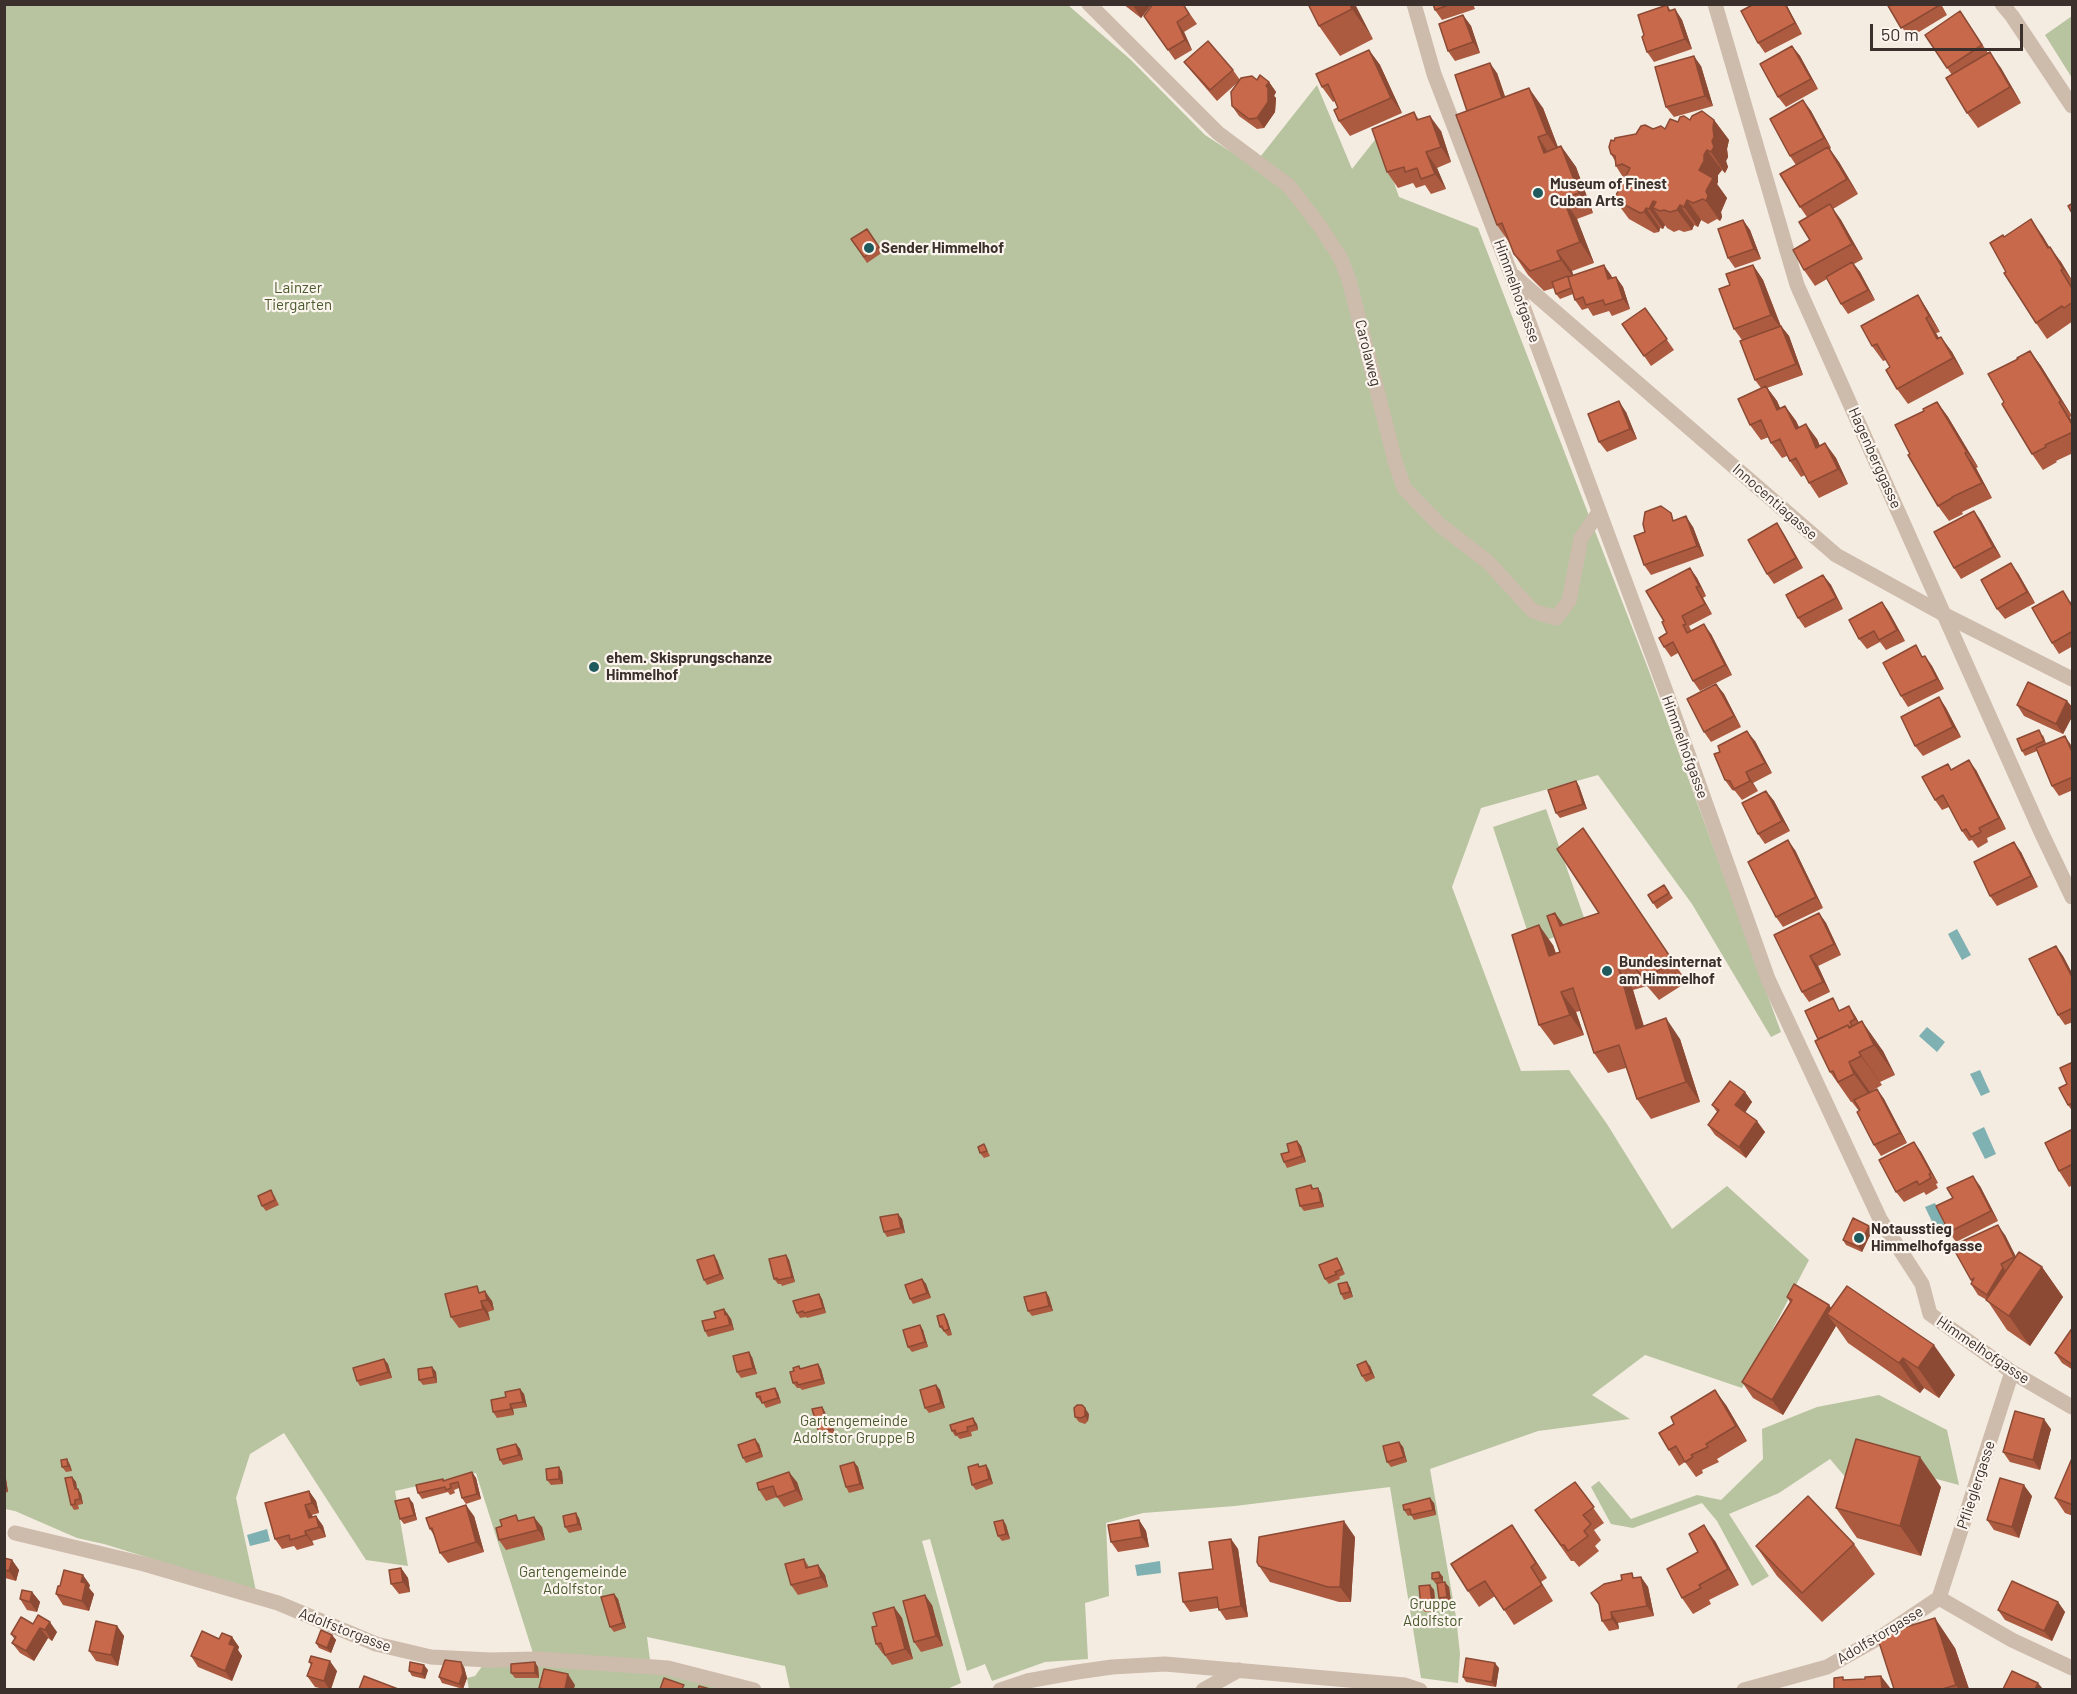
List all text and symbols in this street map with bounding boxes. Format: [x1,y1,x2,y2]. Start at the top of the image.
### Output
scale bar [1873,12,2026,50]
text: 50 m [1881,23,1919,45]
place label: Museum of Finest Cuban Arts [1550,175,1667,210]
marker: Museum of Finest Cuban Arts [1531,186,1545,200]
street label: Himmelhofgasse [1490,237,1544,345]
place label: Sender Himmelhof [881,239,1004,257]
marker: Sender Himmelhof [862,241,876,255]
park label: Lainzer Tiergarten [264,279,332,314]
street label: Carolaweg [1351,318,1385,388]
street label: Hagenberggasse [1845,405,1905,511]
street label: Innocentiagasse [1729,460,1821,544]
place label: ehem. Skisprungschanze Himmelhof [606,649,772,684]
marker: ehem. Skisprungschanze Himmelhof [587,660,601,674]
street label: Himmelhofgasse [1658,693,1712,801]
place label: Bundesinternat am Himmelhof [1619,953,1722,988]
marker: Bundesinternat am Himmelhof [1600,964,1614,978]
place label: Notausstieg Himmelhofgasse [1871,1220,1982,1255]
marker: Notausstieg Himmelhofgasse [1852,1231,1866,1245]
street label: Himmelhofgasse [1933,1312,2033,1388]
park label: Gartengemeinde Adolfstor Gruppe B [793,1412,915,1447]
street label: Pflieglergasse [1953,1438,1999,1532]
park label: Gartengemeinde Adolfstor [519,1563,627,1598]
park label: Gruppe Adolfstor [1403,1595,1463,1630]
street label: Adolfstorgasse [1834,1602,1926,1668]
street label: Adolfstorgasse [296,1604,394,1656]

